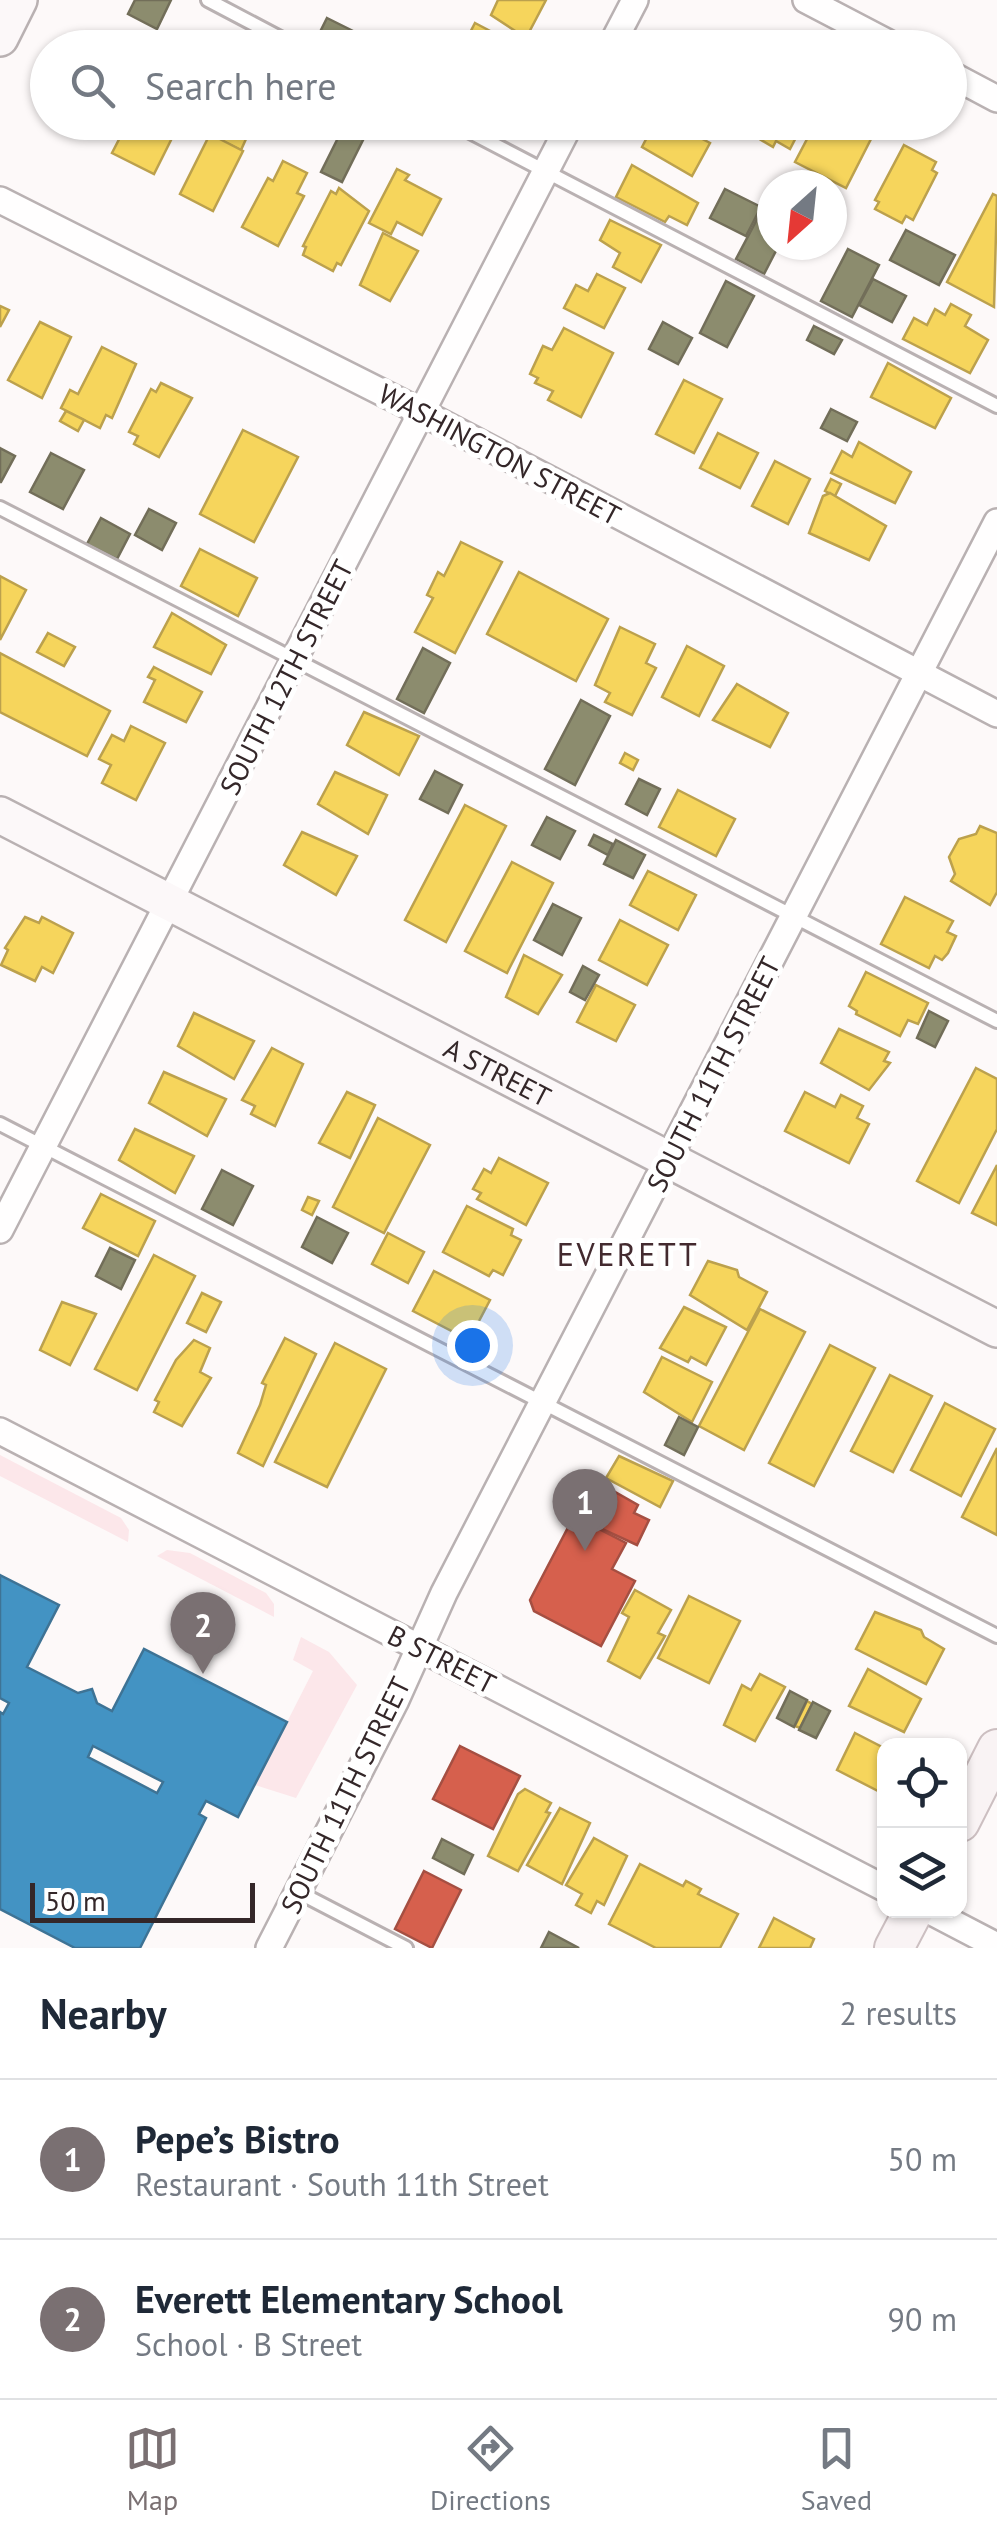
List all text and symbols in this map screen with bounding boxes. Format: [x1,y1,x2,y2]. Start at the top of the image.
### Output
search box [30,30,967,140]
icon: search [65,58,120,113]
text: Search here [145,61,337,110]
north arrow [757,170,847,260]
street label: WASHINGTON STREET [373,375,628,534]
street label: SOUTH 12TH STREET [211,553,362,801]
street label: SOUTH 11TH STREET [638,950,789,1198]
street label: A STREET [438,1029,558,1115]
district label: EVERETT [557,1233,699,1275]
your location [447,1320,498,1371]
pin: 1 [552,1468,618,1551]
pin: 2 [170,1592,236,1674]
street label: B STREET [382,1616,503,1702]
street label: SOUTH 11TH STREET [272,1670,419,1920]
map controls [877,1738,967,1918]
button: locate [877,1738,967,1828]
button: layers [877,1828,967,1918]
scale bar [30,1878,255,1922]
text: 50 m [45,1882,106,1919]
text: Nearby [40,1986,167,2041]
text: 2 results [839,1992,957,2034]
text: Pepe’s Bistro [135,2114,340,2163]
text: 1 [63,2138,82,2180]
text: 50 m [888,2138,957,2180]
text: Restaurant · South 11th Street [135,2163,549,2205]
text: Everett Elementary School [135,2274,563,2323]
text: 2 [63,2298,82,2340]
text: 90 m [888,2298,957,2340]
text: School · B Street [135,2323,362,2365]
tab: Map [125,2421,180,2518]
tab: Directions [430,2421,551,2518]
tab: Saved [801,2421,872,2518]

